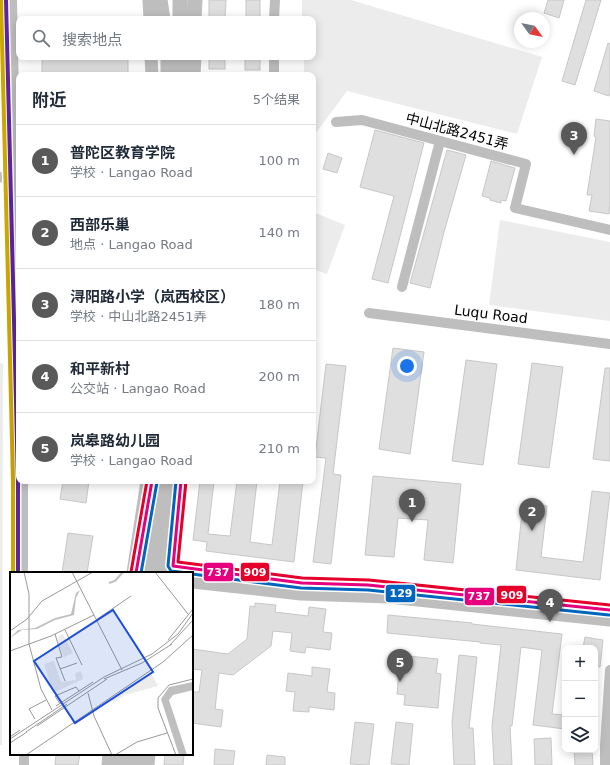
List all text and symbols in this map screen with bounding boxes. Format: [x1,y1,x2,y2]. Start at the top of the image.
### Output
north arrow [514,12,550,48]
search box [16,16,316,60]
icon: search [30,27,52,49]
text: 搜索地点 [62,31,122,49]
text: 附近 [32,90,66,110]
text: 5个结果 [253,92,300,107]
street label: 中山北路2451弄 [404,110,510,152]
pin: 3 [561,122,587,155]
text: 普陀区教育学院 [70,144,175,162]
text: 1 [40,153,50,168]
text: 100 m [258,153,300,168]
text: 学校 · Langao Road [70,165,193,180]
text: 西部乐巢 [70,216,130,234]
text: 2 [40,225,50,240]
text: 140 m [258,225,300,240]
text: 地点 · Langao Road [70,237,193,252]
text: 浔阳路小学（岚西校区） [70,288,235,306]
text: 3 [40,297,50,312]
text: 180 m [258,297,300,312]
street label: Luqu Road [453,302,529,326]
text: 学校 · 中山北路2451弄 [70,309,206,324]
your location [397,356,417,376]
text: 和平新村 [70,360,130,378]
text: 4 [40,369,50,384]
text: 200 m [258,369,300,384]
text: 公交站 · Langao Road [70,381,206,396]
text: 岚皋路幼儿园 [70,432,160,450]
text: 5 [40,441,50,456]
text: 210 m [258,441,300,456]
text: 学校 · Langao Road [70,453,193,468]
pin: 1 [399,489,425,522]
pin: 2 [519,498,545,531]
line badge: 737 [203,562,234,582]
line badge: 909 [240,562,270,582]
text: 737 [207,566,229,579]
text: 909 [244,566,266,579]
inset map [10,572,193,755]
line badge: 129 [385,584,416,603]
line badge: 909 [496,585,527,604]
text: 129 [390,587,412,600]
line badge: 737 [464,587,495,606]
text: 909 [501,589,523,602]
pin: 4 [537,589,563,622]
text: 737 [468,590,490,603]
map controls [562,645,598,753]
button: + [562,645,598,681]
pin: 5 [387,649,413,682]
button: − [562,681,598,717]
button: layers [562,717,598,753]

